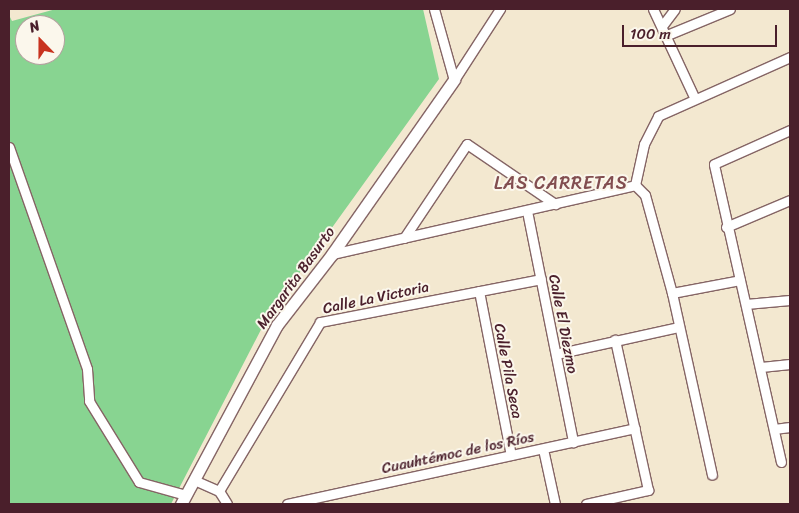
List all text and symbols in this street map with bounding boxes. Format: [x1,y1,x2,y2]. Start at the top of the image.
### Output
text: N [25,13,44,40]
north arrow [15,15,65,65]
scale bar [624,15,779,47]
text: 100 m [630,21,671,47]
district label: LAS CARRETAS [493,172,629,194]
street label: Margarita Basurto [253,224,339,332]
street label: Calle El Diezmo [545,273,581,375]
street label: Calle La Victoria [321,278,431,318]
street label: Calle Pila Seca [490,321,526,421]
street label: Cuauhtémoc de los Ríos [380,428,536,478]

